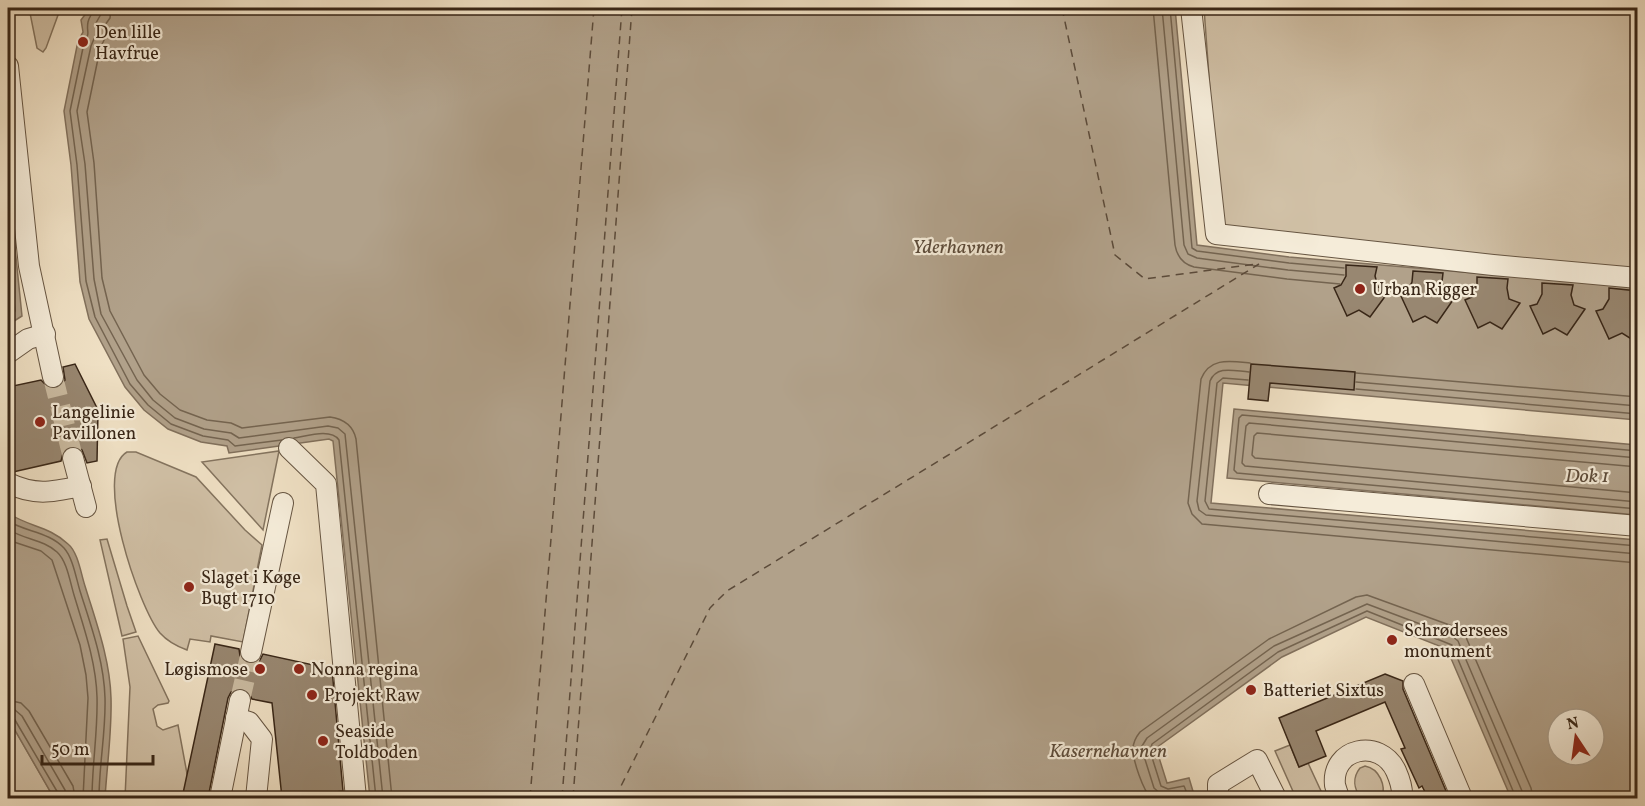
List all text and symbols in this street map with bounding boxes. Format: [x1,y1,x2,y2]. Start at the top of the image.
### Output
place label: Den lille Havfrue [95,21,161,67]
marker: Den lille Havfrue [76,35,90,49]
water label: Yderhavnen [912,234,1004,262]
place label: Urban Rigger [1372,278,1478,303]
marker: Urban Rigger [1353,282,1367,296]
place label: Langelinie Pavillonen [52,401,136,447]
marker: Langelinie Pavillonen [33,415,47,429]
water label: Dok 1 [1565,463,1609,491]
place label: Slaget i Køge Bugt 1710 [201,566,301,612]
marker: Slaget i Køge Bugt 1710 [182,580,196,594]
place label: Schrødersees monument [1404,619,1508,665]
marker: Schrødersees monument [1385,633,1399,647]
place label: Løgismose [164,658,248,683]
place label: Nonna regina [311,658,418,683]
marker: Løgismose [253,662,267,676]
marker: Nonna regina [292,662,306,676]
place label: Batteriet Sixtus [1263,679,1384,704]
marker: Batteriet Sixtus [1244,683,1258,697]
place label: Projekt Raw [324,684,420,709]
marker: Projekt Raw [305,688,319,702]
north arrow [1546,707,1606,767]
text: N [1565,712,1582,736]
place label: Seaside Toldboden [335,720,418,766]
scale bar [42,728,153,766]
marker: Seaside Toldboden [316,734,330,748]
text: 50 m [51,738,90,763]
water label: Kasernehavnen [1049,738,1167,766]

